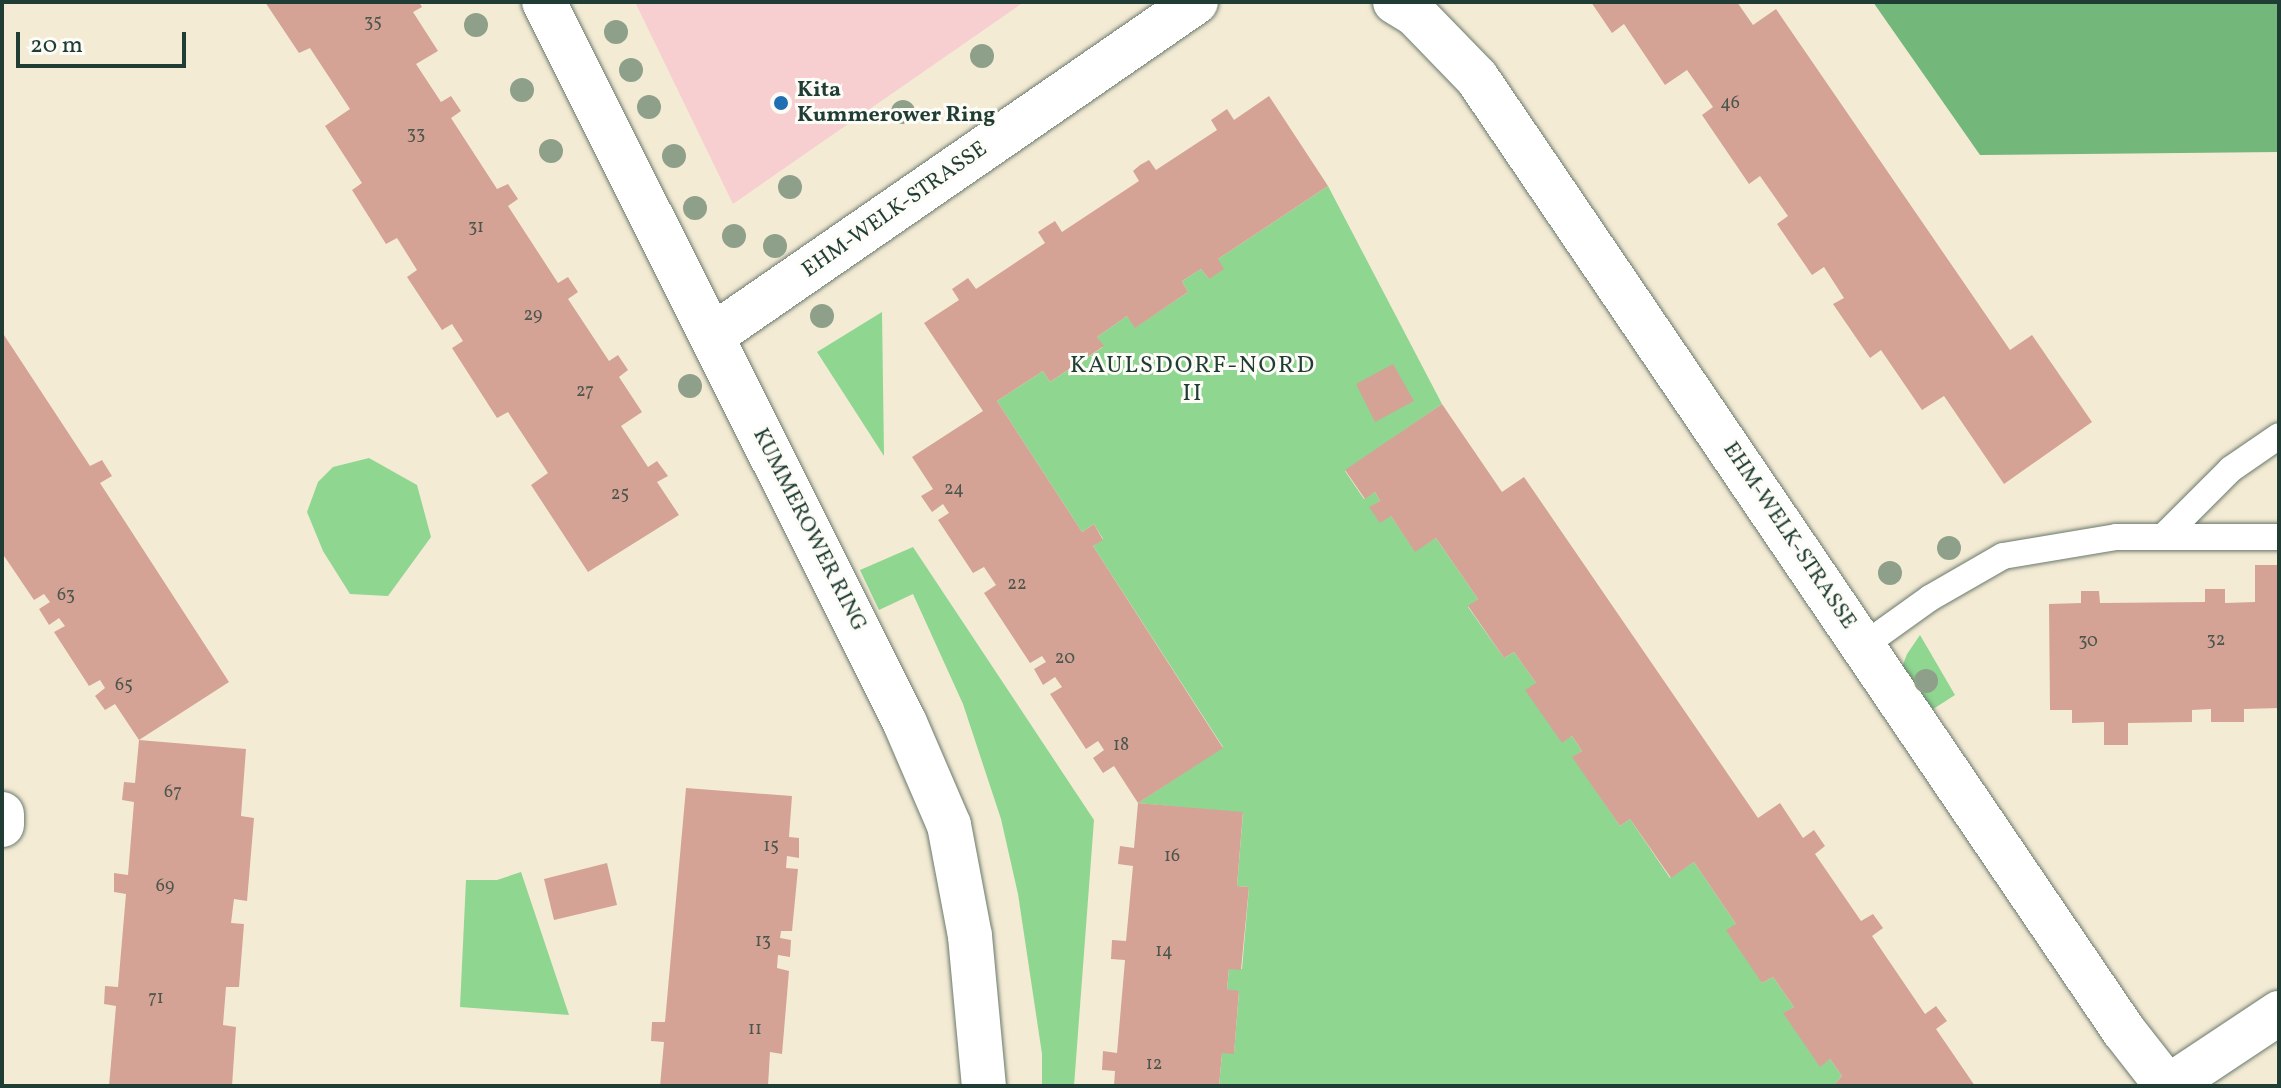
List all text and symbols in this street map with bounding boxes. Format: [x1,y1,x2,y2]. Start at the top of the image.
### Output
house number: 35 [364,12,382,34]
scale bar [20,16,190,66]
text: 20 m [30,29,83,63]
place label: Kita Kummerower Ring [797,77,995,128]
house number: 46 [1720,93,1740,115]
marker: Kita Kummerower Ring [772,94,790,112]
house number: 33 [407,124,425,146]
street label: EHM-WELK-STRASSE [797,136,993,284]
house number: 31 [468,217,484,239]
house number: 29 [524,305,542,327]
district label: KAULSDORF-NORD II [1070,353,1316,409]
house number: 27 [576,381,594,403]
street label: KUMMEROWER RING [746,424,872,636]
street label: EHM-WELK-STRASSE [1717,438,1861,634]
house number: 24 [944,479,964,501]
house number: 25 [611,484,629,506]
house number: 22 [1007,574,1027,596]
house number: 63 [57,585,75,607]
house number: 32 [2207,630,2225,652]
house number: 30 [2078,631,2098,653]
house number: 20 [1055,648,1075,670]
house number: 65 [115,675,133,697]
house number: 18 [1113,735,1129,757]
house number: 67 [164,782,182,804]
house number: 15 [763,836,779,858]
house number: 16 [1164,846,1180,868]
house number: 69 [156,876,174,898]
house number: 13 [755,931,771,953]
house number: 14 [1155,941,1173,963]
house number: 71 [148,988,164,1010]
house number: 11 [748,1019,762,1041]
house number: 12 [1146,1054,1162,1076]

